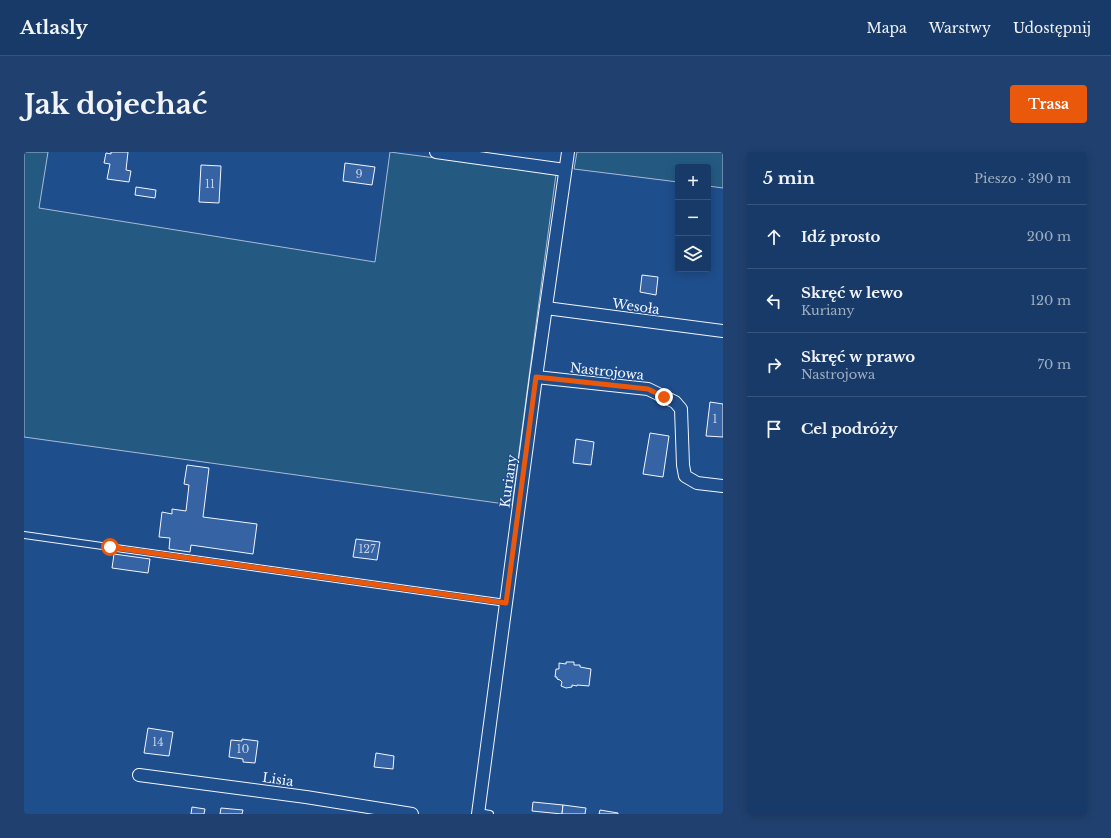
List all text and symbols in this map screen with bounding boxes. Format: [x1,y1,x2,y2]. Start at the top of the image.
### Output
text: Atlasly [20,16,88,39]
text: Mapa [867,19,907,37]
text: Warstwy [929,19,991,37]
text: Udostępnij [1013,19,1091,37]
button: Trasa [1010,85,1087,123]
text: Jak dojechać [24,87,208,122]
map controls [675,164,711,272]
button: + [675,164,711,200]
house number: 9 [355,167,363,181]
text: 5 min [763,168,815,189]
text: Pieszo · 390 m [974,170,1071,187]
house number: 11 [205,177,215,191]
button: − [675,200,711,236]
icon: ahead [763,226,785,248]
text: Idź prosto [801,227,880,246]
text: 200 m [1027,228,1071,245]
button: layers [675,236,711,272]
text: Skręć w lewo [801,283,903,302]
icon: left [763,290,785,312]
text: 120 m [1030,292,1071,309]
street label: Wesoła [610,295,661,318]
text: Kuriany [801,302,855,319]
text: Skręć w prawo [801,347,915,366]
icon: right [763,354,785,376]
text: 70 m [1038,356,1071,373]
street label: Nastrojowa [569,359,646,384]
text: Nastrojowa [801,366,875,383]
route end [655,388,673,406]
house number: 1 [713,412,718,426]
icon: arrive [763,418,785,440]
text: Cel podróży [801,419,898,438]
street label: Kuriany [496,453,521,509]
route start [101,538,119,556]
house number: 127 [358,542,376,556]
house number: 14 [152,735,164,749]
house number: 10 [237,742,250,756]
street label: Lisia [261,769,295,790]

